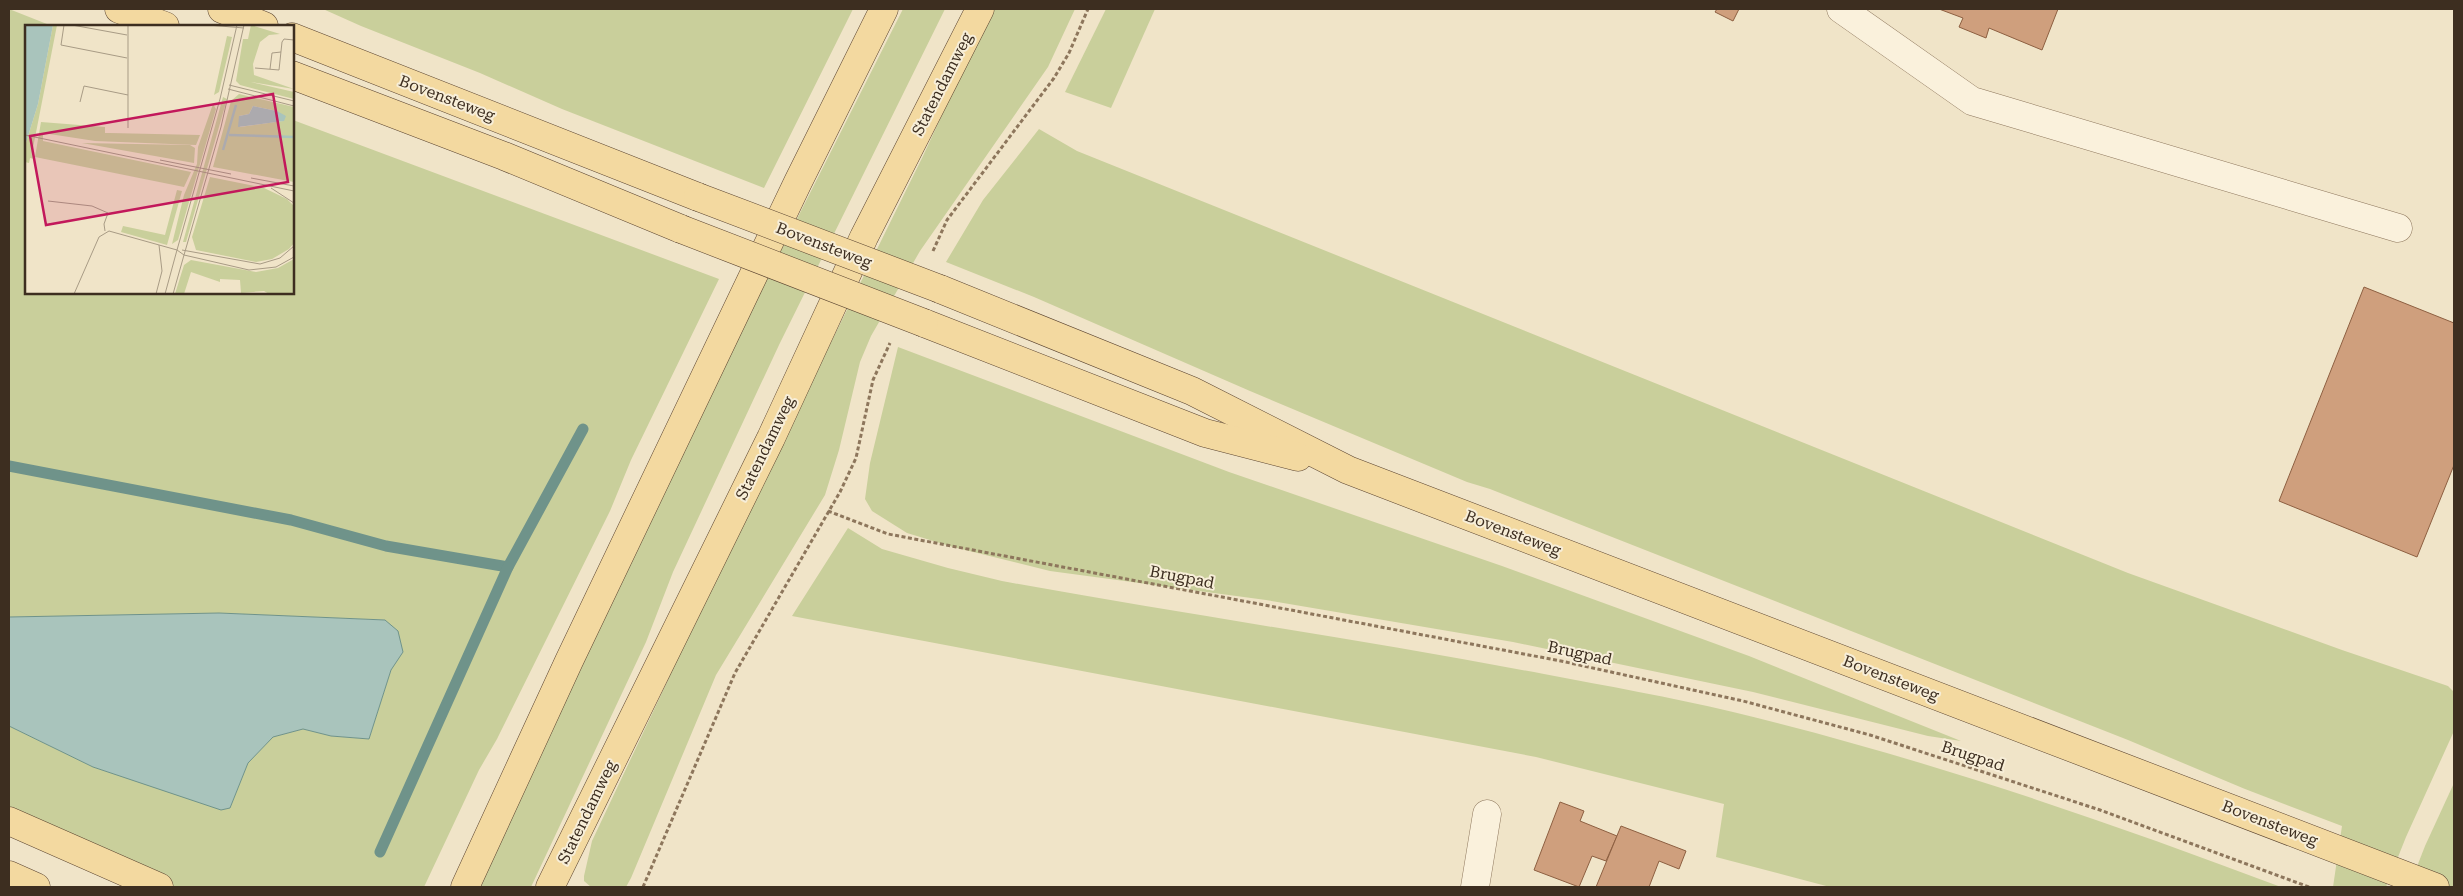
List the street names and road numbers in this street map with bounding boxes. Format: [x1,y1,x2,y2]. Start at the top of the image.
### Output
street label: Statendamweg [908,28,977,139]
street label: Bovensteweg [396,71,498,125]
street label: Bovensteweg [773,218,875,272]
street label: Statendamweg [732,392,799,503]
street label: Bovensteweg [1462,506,1564,560]
street label: Brugpad [1148,561,1216,593]
street label: Brugpad [1546,637,1614,669]
street label: Bovensteweg [1840,651,1942,705]
street label: Brugpad [1939,737,2007,775]
street label: Statendamweg [554,756,621,867]
street label: Bovensteweg [2219,796,2321,850]

